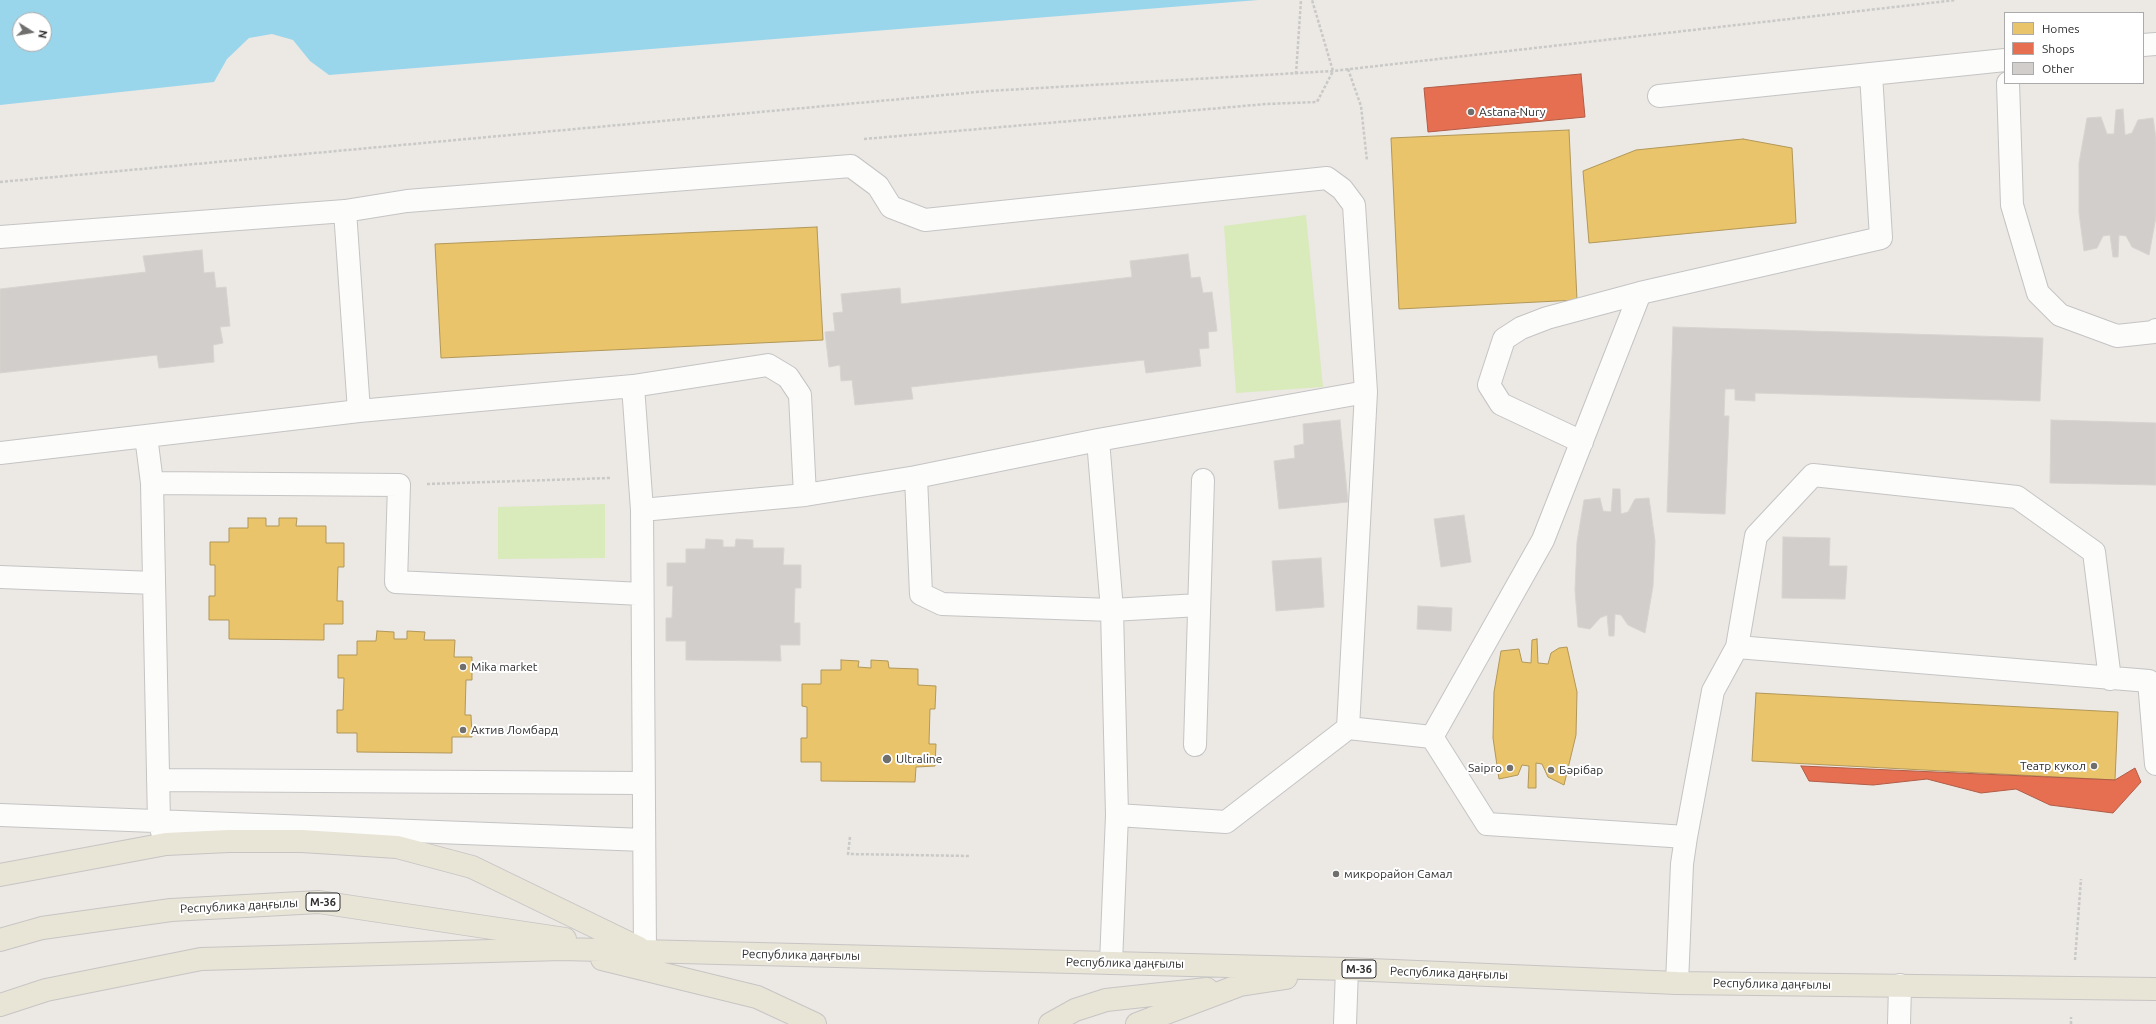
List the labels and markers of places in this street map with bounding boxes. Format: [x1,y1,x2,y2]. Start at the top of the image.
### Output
place label: Astana-Nury [1479,105,1546,119]
marker: Astana-Nury [1466,107,1476,117]
place label: Mika market [471,660,538,674]
marker: Mika market [458,662,468,672]
place label: Актив Ломбард [471,723,558,737]
marker: Актив Ломбард [458,725,468,735]
place label: Ultraline [896,752,942,766]
marker: Ultraline [881,753,893,765]
place label: Театр кукол [2020,759,2086,773]
place label: Saipro [1468,761,1502,775]
marker: Театр кукол [2089,761,2099,771]
marker: Saipro [1505,763,1515,773]
place label: Бәрібар [1559,763,1603,777]
marker: Бәрібар [1546,765,1556,775]
place label: микрорайон Самал [1344,867,1453,881]
marker: микрорайон Самал [1331,869,1341,879]

